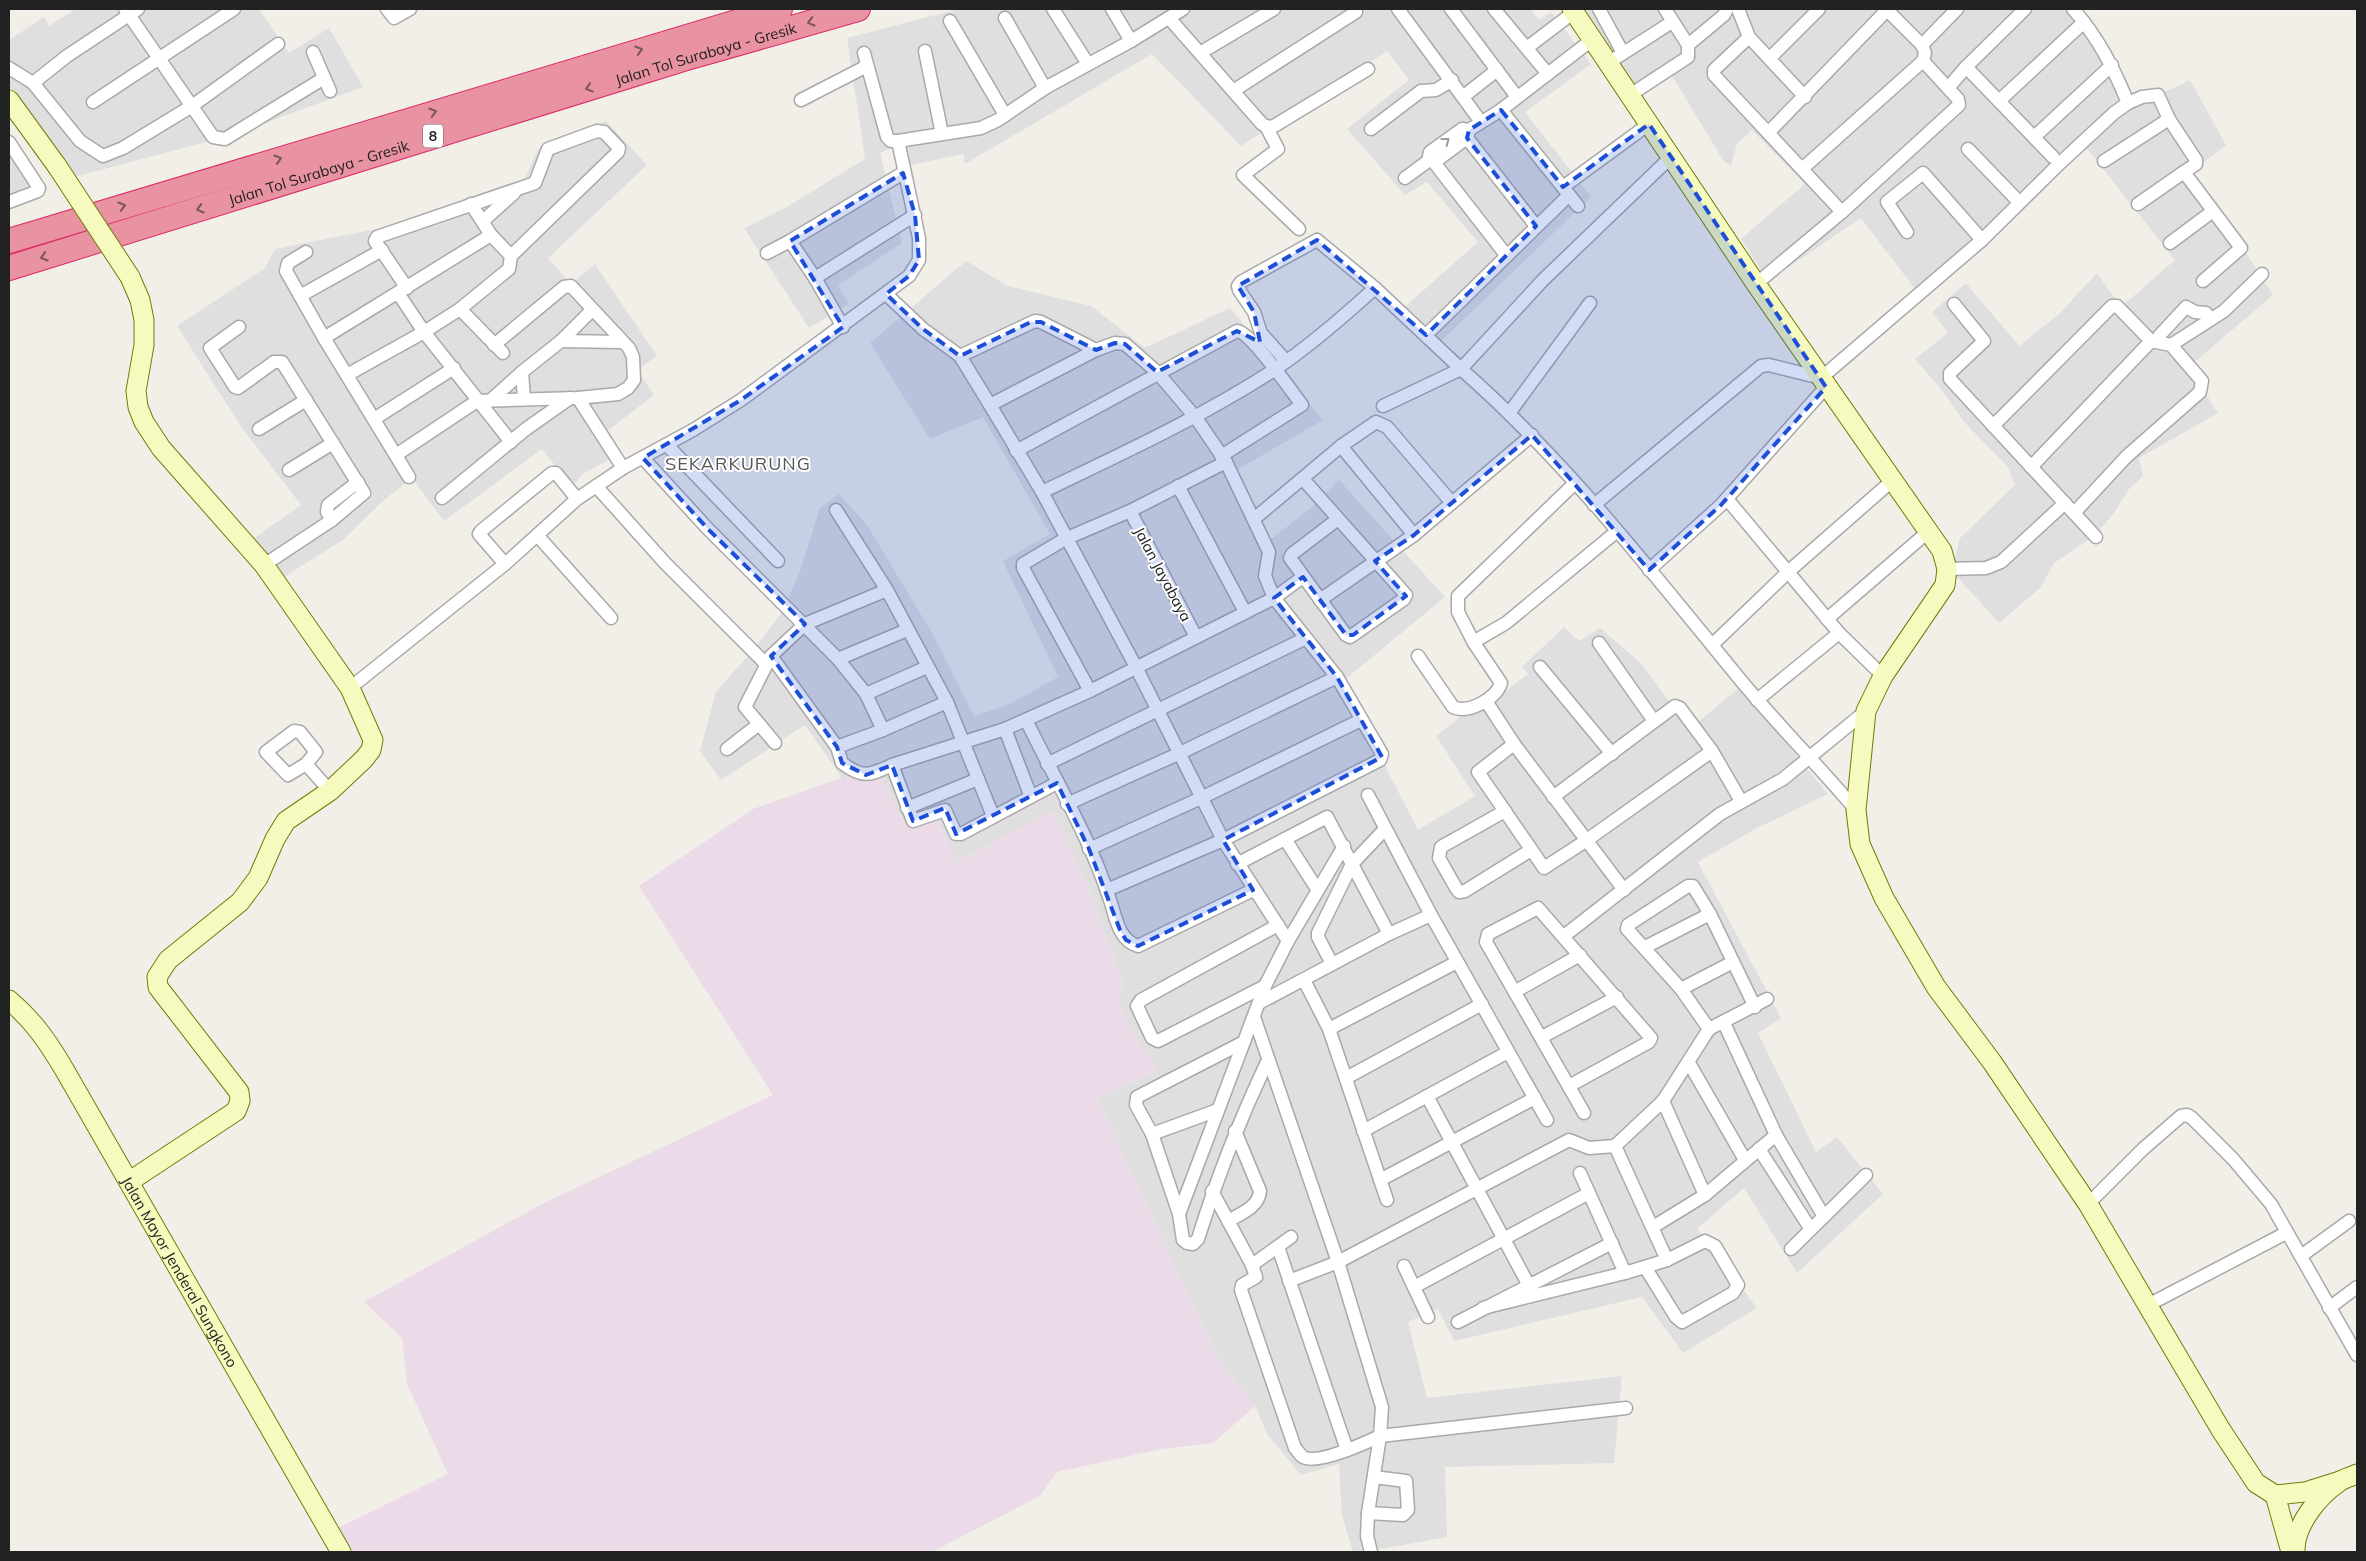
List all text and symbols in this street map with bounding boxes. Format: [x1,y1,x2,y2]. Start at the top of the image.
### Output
one-way arrow [808,16,816,26]
street label: Jalan Tol Surabaya - Gresik [613,18,799,89]
one-way arrow [634,45,643,55]
one-way arrow [585,83,593,93]
one-way arrow [429,107,437,117]
road number: 8 [423,124,443,148]
street label: Jalan Tol Surabaya - Gresik [226,135,411,209]
one-way arrow [1440,138,1449,147]
one-way arrow [273,154,281,164]
one-way arrow [117,201,126,211]
one-way arrow [196,204,204,214]
one-way arrow [40,251,49,261]
district label: SEKARKURUNG [665,452,811,475]
street label: Jalan Jayabaya [1130,523,1196,625]
street label: Jalan Mayor Jenderal Sungkono [118,1172,242,1370]

